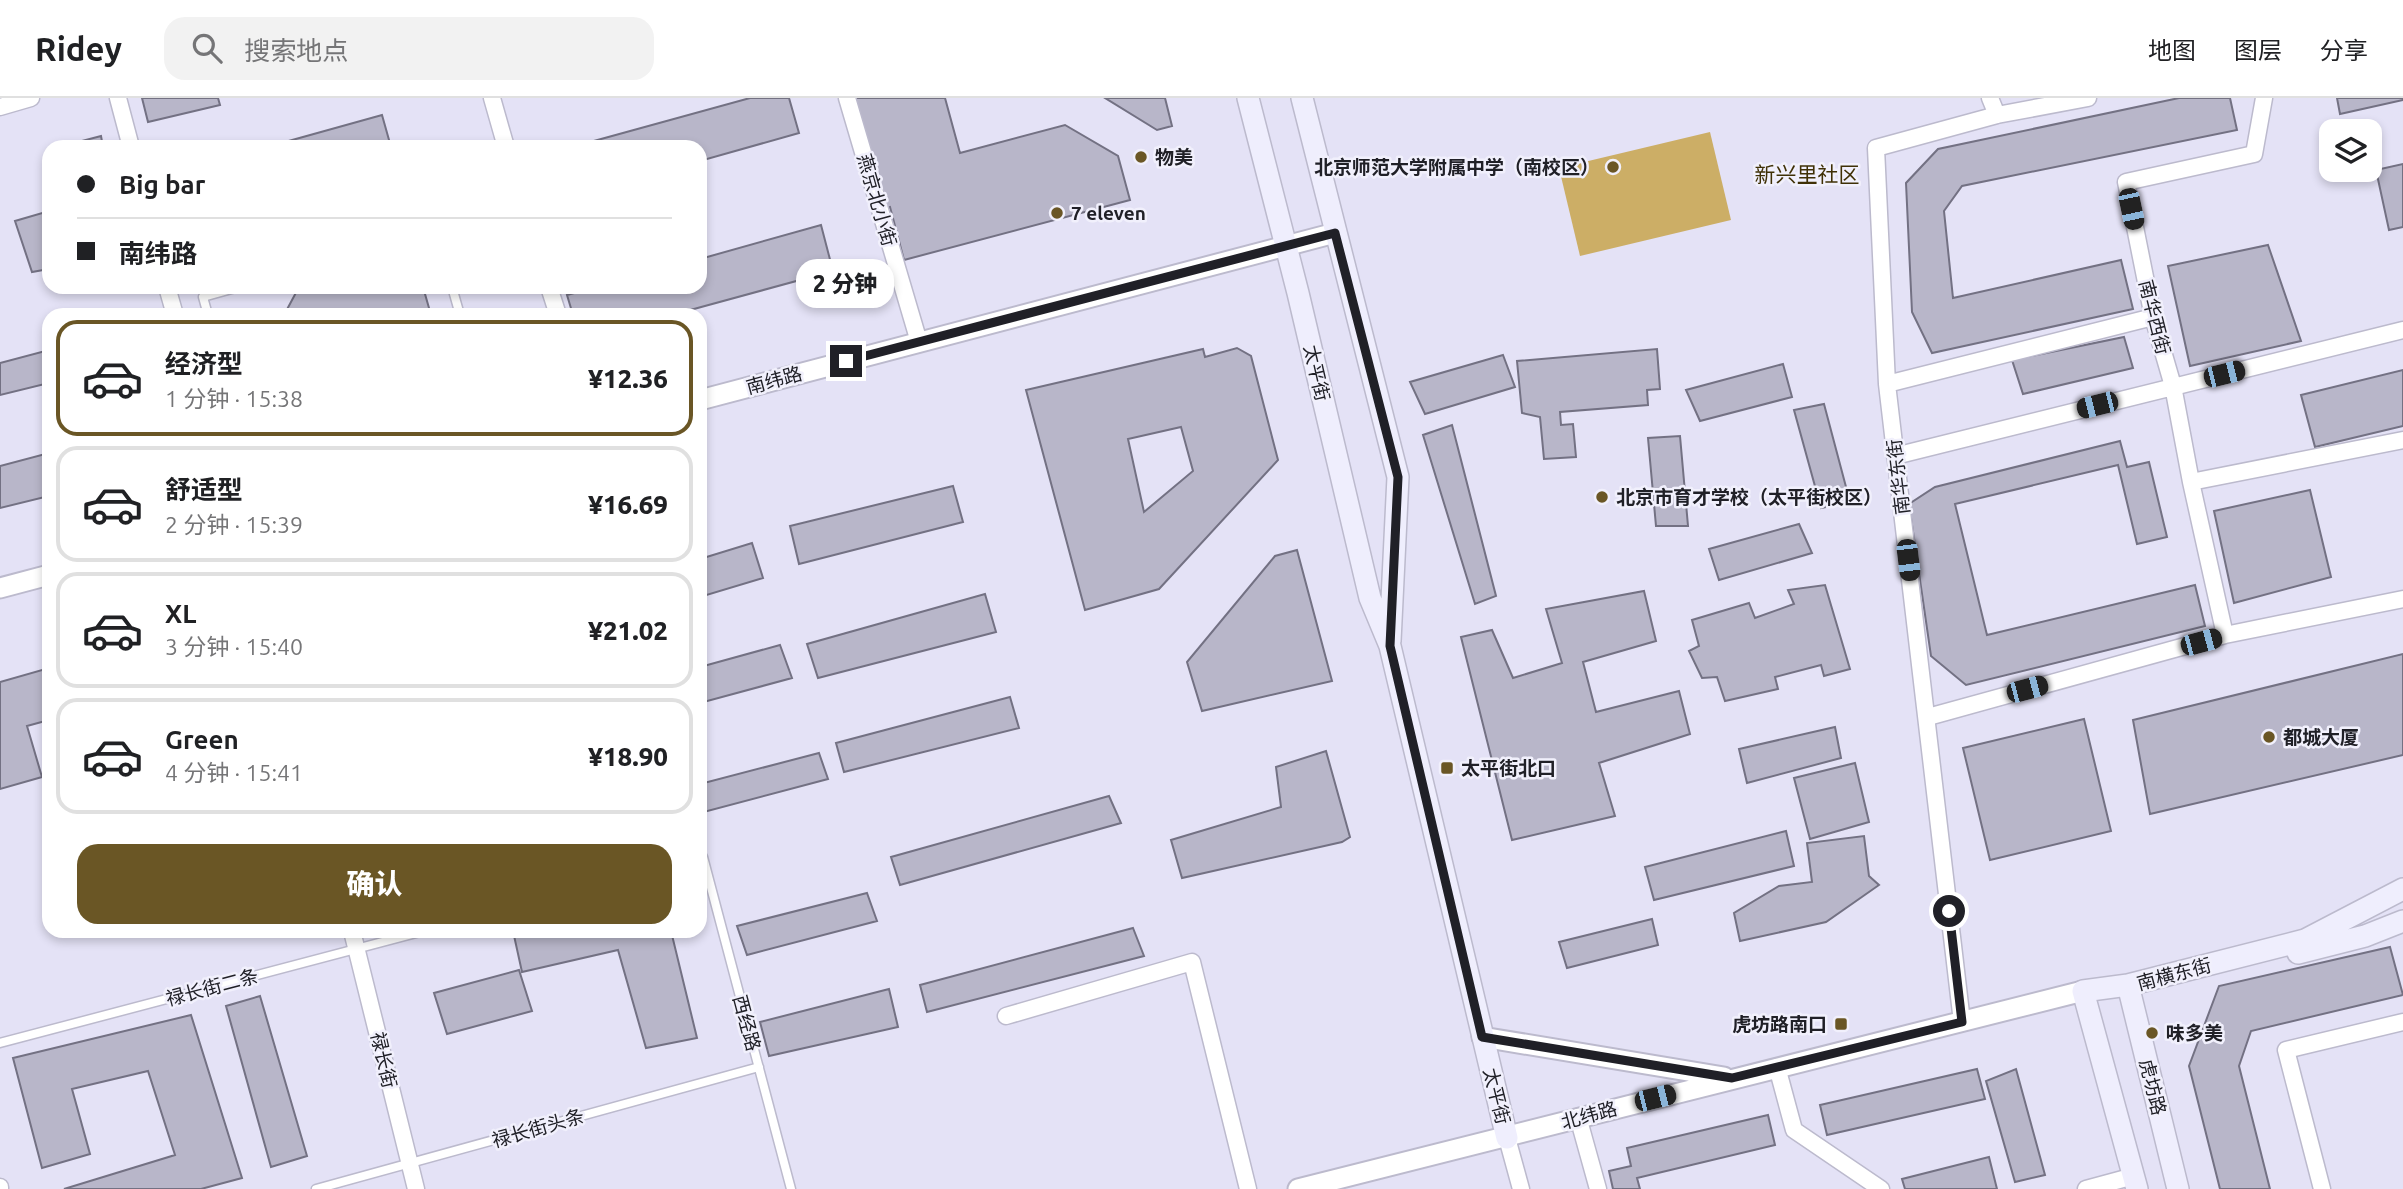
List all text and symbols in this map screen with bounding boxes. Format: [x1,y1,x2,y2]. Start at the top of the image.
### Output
search box [164,17,654,80]
icon: search [188,29,226,67]
text: Ridey [35,30,122,67]
text: 搜索地点 [244,36,348,65]
text: 地图 [2148,37,2196,64]
text: 图层 [2234,37,2282,64]
text: 分享 [2320,37,2368,64]
map controls [2319,119,2382,182]
button: layers [2319,119,2382,182]
place label: 物美 [1155,146,1193,168]
marker: 物美 [1133,149,1149,165]
street label: 燕京北小街 [853,151,901,249]
place label: 北京师范大学附属中学（南校区） [1314,156,1599,178]
marker: 北京师范大学附属中学（南校区） [1605,159,1621,175]
district label: 新兴里社区 [1755,162,1860,186]
text: Big bar [119,170,205,199]
car [2117,186,2146,232]
place label: 7 eleven [1071,202,1146,224]
marker: 7 eleven [1049,205,1065,221]
text: 南纬路 [119,239,197,268]
callout: 2 分钟 [797,260,895,308]
text: 2 分钟 [813,271,877,296]
street label: 南华西街 [2135,277,2175,357]
street label: 太平街 [1300,343,1334,403]
route end [830,345,862,377]
icon: car [81,347,144,410]
text: 经济型 [165,349,243,378]
car [2202,359,2247,389]
street label: 南纬路 [744,362,804,398]
text: ¥12.36 [588,364,668,393]
text: 1 分钟 · 15:38 [165,386,303,411]
car [2075,390,2120,420]
street label: 南华东街 [1882,438,1914,516]
icon: car [81,473,144,536]
text: 舒适型 [165,475,243,504]
place label: 北京市育才学校（太平街校区） [1616,486,1882,508]
marker: 北京市育才学校（太平街校区） [1594,489,1610,505]
text: ¥16.69 [588,490,668,519]
text: 2 分钟 · 15:39 [165,512,303,537]
car [1896,538,1921,582]
icon: car [81,599,144,662]
text: XL [165,599,196,628]
text: ¥21.02 [588,616,668,645]
car [2178,626,2225,658]
text: 3 分钟 · 15:40 [165,634,303,659]
car [2004,673,2051,705]
icon: car [81,725,144,788]
text: Green [165,725,239,754]
place label: 都城大厦 [2283,726,2359,748]
marker: 都城大厦 [2261,729,2277,745]
text: ¥18.90 [588,742,668,771]
place label: 太平街北口 [1461,757,1556,779]
text: 4 分钟 · 15:41 [165,760,303,785]
marker: 太平街北口 [1439,760,1455,776]
button: 确认 [77,844,672,924]
route start [1933,895,1965,927]
street label: 南横东街 [2134,954,2214,994]
street label: 禄长街二条 [163,964,261,1010]
street label: 西经路 [729,993,765,1053]
place label: 虎坊路南口 [1732,1013,1827,1035]
marker: 虎坊路南口 [1833,1016,1849,1032]
place label: 味多美 [2166,1022,2223,1044]
marker: 味多美 [2144,1025,2160,1041]
street label: 禄长街 [367,1030,401,1090]
street label: 虎坊路 [2135,1057,2171,1117]
street label: 太平街 [1479,1066,1515,1126]
car [1633,1083,1678,1113]
street label: 北纬路 [1559,1097,1619,1133]
street label: 禄长街头条 [489,1104,587,1152]

